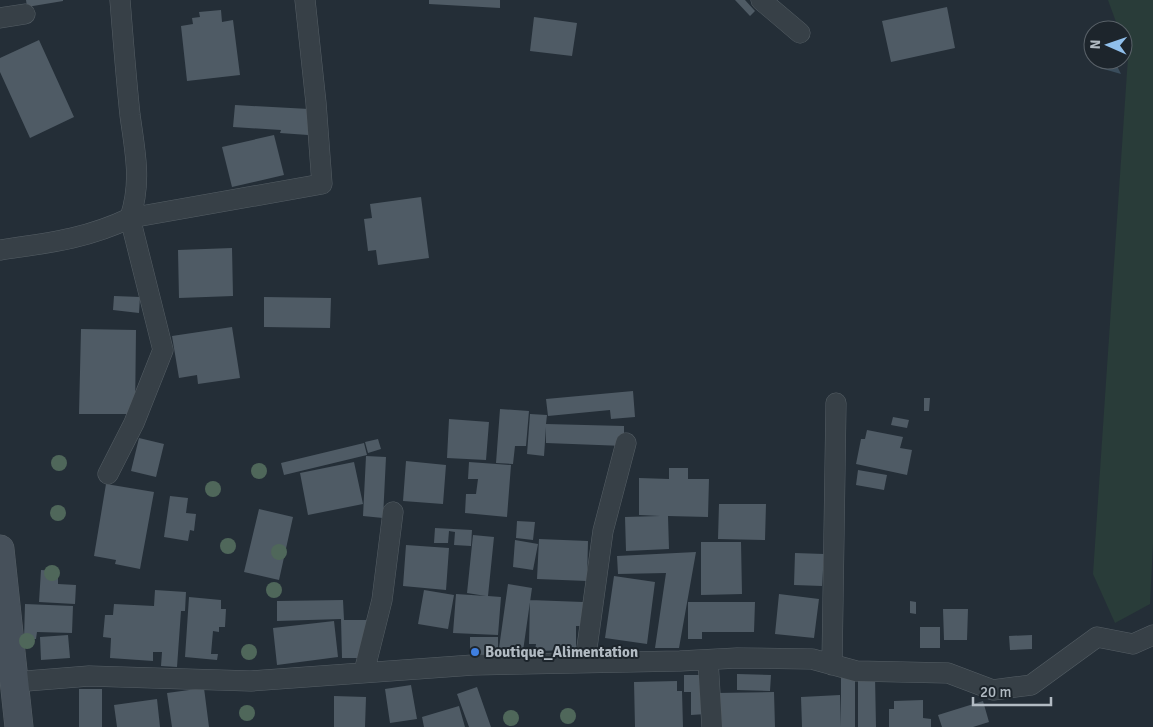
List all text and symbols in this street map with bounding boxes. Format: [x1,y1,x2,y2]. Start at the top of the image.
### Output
north arrow [1083,20,1133,70]
text: N [1087,39,1104,50]
place label: Boutique_Alimentation [485,643,638,661]
marker: Boutique_Alimentation [469,646,481,658]
scale bar [973,674,1050,706]
text: 20 m [980,683,1011,701]

